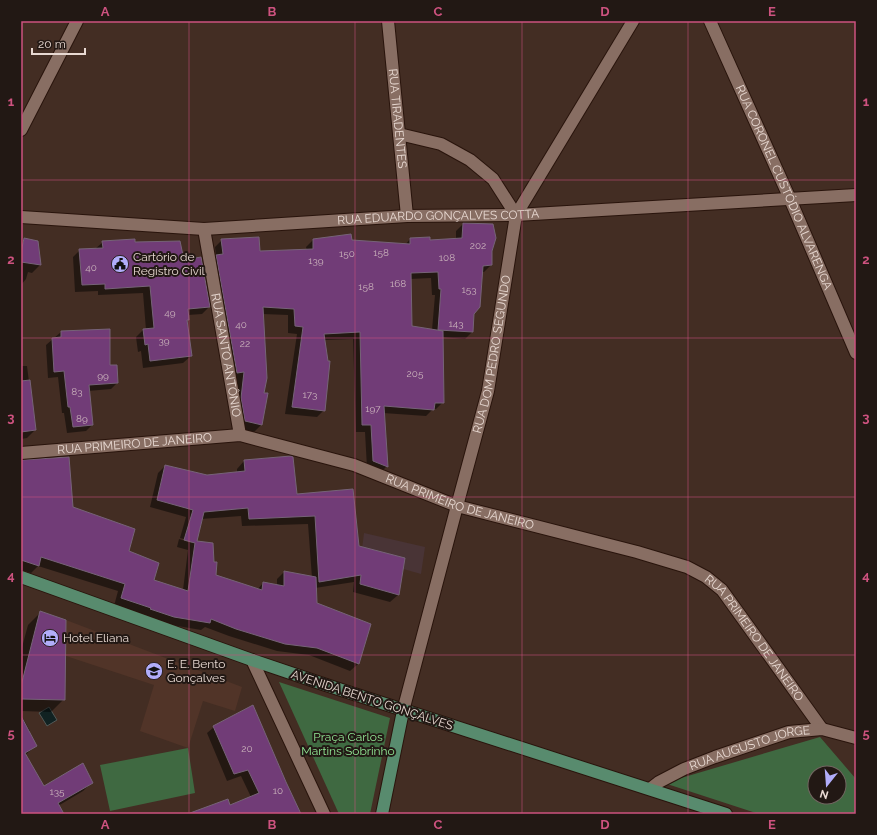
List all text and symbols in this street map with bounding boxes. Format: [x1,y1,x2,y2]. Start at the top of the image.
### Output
text: A [101,4,110,19]
text: B [268,4,277,19]
text: C [434,4,443,19]
text: D [600,4,610,19]
text: E [768,4,776,19]
scale bar [32,30,85,56]
text: 20 m [38,37,66,51]
street label: RUA TIRADENTES [386,68,409,169]
street label: RUA CORONEL CUSTÓDIO ALVARENGA [733,83,835,292]
text: 1 [8,94,15,109]
text: 1 [863,94,870,109]
street label: RUA EDUARDO GONÇALVES COTTA [337,207,540,227]
house number: 202 [470,240,486,251]
house number: 158 [373,247,389,258]
house number: 150 [339,248,355,259]
place label: Cartório de Registro Civil [133,250,206,278]
text: 2 [7,252,15,267]
house number: 108 [439,252,455,263]
text: 2 [862,252,870,267]
public building icon: Cartório de Registro Civil [110,254,130,274]
house number: 139 [308,255,324,266]
house number: 40 [85,262,97,273]
street label: RUA DOM PEDRO SEGUNDO [470,274,513,435]
house number: 168 [390,278,406,289]
house number: 158 [358,281,374,292]
house number: 153 [461,284,477,295]
street label: RUA SANTO ANTÔNIO [208,292,244,418]
house number: 49 [164,307,176,318]
house number: 143 [448,318,464,329]
house number: 40 [235,319,247,330]
house number: 39 [158,335,170,346]
house number: 22 [240,338,250,349]
house number: 205 [407,368,424,379]
house number: 99 [97,370,109,381]
house number: 83 [71,386,83,397]
house number: 173 [303,389,317,400]
house number: 197 [365,403,381,414]
text: 3 [7,410,15,425]
text: 3 [862,410,870,425]
house number: 89 [76,413,88,424]
street label: RUA PRIMEIRO DE JANEIRO [57,430,213,457]
street label: RUA PRIMEIRO DE JANEIRO [384,471,535,532]
text: 4 [7,568,15,583]
text: 4 [862,568,870,583]
street label: RUA PRIMEIRO DE JANEIRO [702,572,807,704]
hotel icon: Hotel Eliana [40,628,60,648]
place label: Hotel Eliana [63,631,129,645]
place label: E. E. Bento Gonçalves [167,657,225,685]
school or university icon: E. E. Bento Gonçalves [144,661,164,681]
street label: AVENIDA BENTO GONÇALVES [289,667,455,733]
street label: RUA AUGUSTO JORGE [687,723,811,773]
text: 5 [7,726,15,741]
text: 5 [862,726,870,741]
park label: Praça Carlos Martins Sobrinho [301,730,395,758]
house number: 20 [241,743,253,754]
north arrow [807,765,847,805]
house number: 10 [273,785,283,796]
house number: 135 [49,786,65,797]
text: N [818,787,830,802]
text: A [101,817,110,832]
text: B [268,817,277,832]
text: C [434,817,443,832]
text: D [600,817,610,832]
text: E [768,817,776,832]

